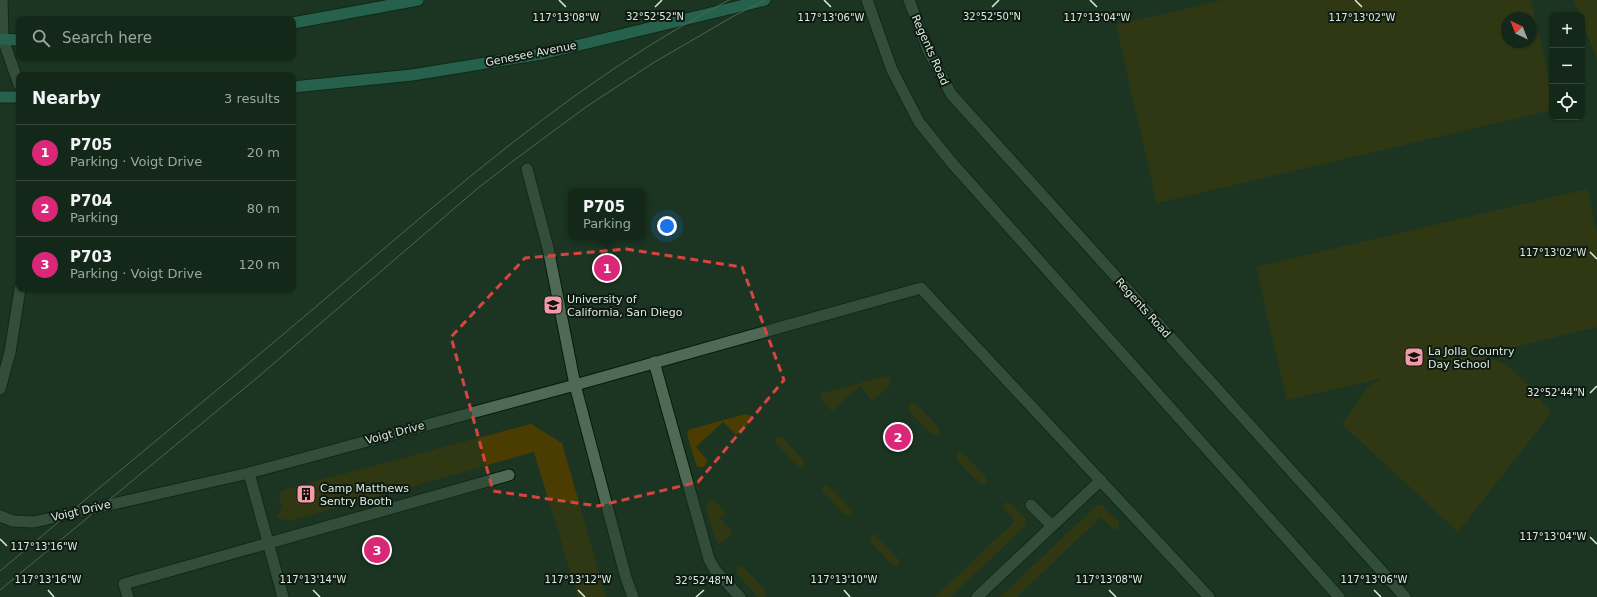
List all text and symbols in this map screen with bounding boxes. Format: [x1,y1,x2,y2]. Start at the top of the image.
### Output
text: 32°52'52"N [626,11,684,22]
text: 32°52'50"N [963,11,1021,22]
text: 117°13'08"W [533,12,599,23]
text: 117°13'06"W [798,12,864,23]
text: 117°13'04"W [1064,12,1130,23]
text: 117°13'02"W [1329,12,1395,23]
north arrow [1501,12,1537,48]
map controls [1549,12,1585,120]
button: + [1549,12,1585,48]
street label: Regents Road [909,13,951,87]
search box [16,16,296,60]
icon: search [30,27,52,49]
text: Search here [62,29,152,47]
street label: Genesee Avenue [484,39,578,69]
button: − [1549,48,1585,84]
button: locate [1549,84,1585,120]
text: Nearby [32,88,101,108]
text: 3 results [224,91,280,106]
text: P705 [70,136,112,154]
text: 1 [40,145,50,160]
text: 20 m [247,145,280,160]
text: Parking · Voigt Drive [70,154,202,169]
popup [568,188,646,240]
text: P704 [70,192,112,210]
text: P705 [583,198,625,216]
text: 2 [40,201,50,216]
text: 80 m [247,201,280,216]
text: Parking [70,210,118,225]
text: Parking [583,216,631,231]
your location [657,216,677,236]
text: 117°13'02"W [1520,247,1586,258]
text: P703 [70,248,112,266]
pin: 1 [594,253,620,283]
text: 3 [40,257,50,272]
text: 120 m [238,257,280,272]
text: Parking · Voigt Drive [70,266,202,281]
street label: Regents Road [1113,275,1173,341]
place label: University of California, San Diego [567,293,683,319]
school or university icon: University of California, San Diego [542,294,564,316]
place label: La Jolla Country Day School [1428,345,1515,371]
school or university icon: La Jolla Country Day School [1403,346,1425,368]
text: 32°52'44"N [1527,387,1585,398]
street label: Voigt Drive [364,419,426,447]
pin: 2 [885,422,911,452]
place label: Camp Matthews Sentry Booth [320,482,409,508]
building icon: Camp Matthews Sentry Booth [295,483,317,505]
street label: Voigt Drive [50,498,112,524]
text: 117°13'04"W [1520,531,1586,542]
pin: 3 [364,535,390,565]
text: 117°13'16"W [11,541,77,552]
text: 117°13'16"W [15,574,81,585]
text: 117°13'14"W [280,574,346,585]
text: 117°13'12"W [545,574,611,585]
text: 117°13'10"W [811,574,877,585]
text: 117°13'08"W [1076,574,1142,585]
text: 117°13'06"W [1341,574,1407,585]
text: 32°52'48"N [675,575,733,586]

